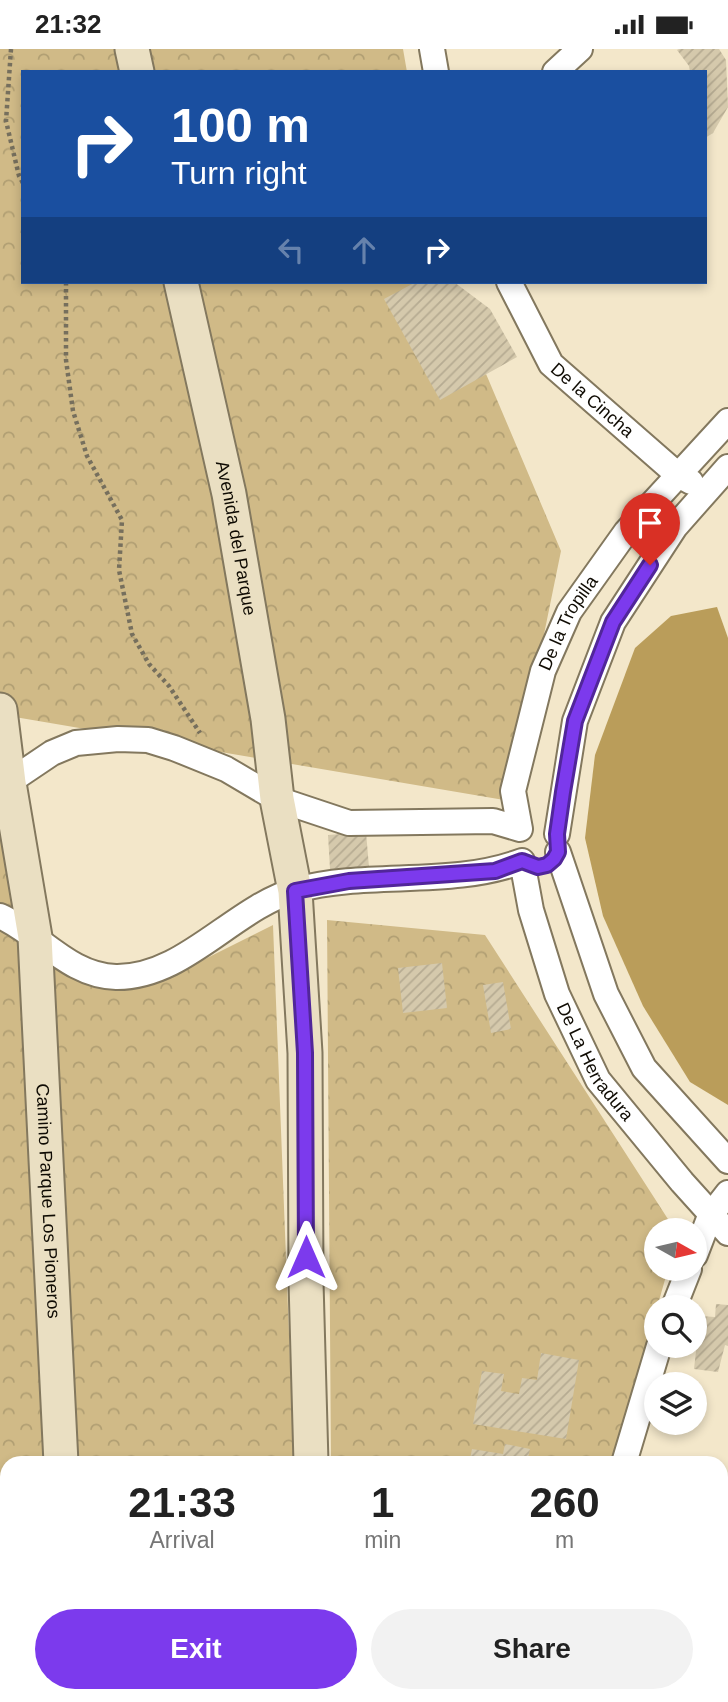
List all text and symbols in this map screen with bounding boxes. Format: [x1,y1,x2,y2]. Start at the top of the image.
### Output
text: 21:32 [35,9,102,39]
icon: right [56,98,147,189]
text: 100 m [171,98,310,152]
text: Turn right [171,155,307,191]
icon: left [272,231,310,269]
icon: ahead [345,231,383,269]
icon: right [418,231,456,269]
street label: De la Cincha [547,359,638,442]
street label: Avenida del Parque [212,459,260,617]
pin [620,493,680,565]
icon: arrive [631,504,669,542]
street label: De la Tropilla [535,571,602,673]
street label: De La Herradura [553,1000,638,1126]
street label: Camino Parque Los Pioneros [32,1083,64,1319]
north arrow [644,1218,707,1281]
map controls [644,1218,707,1435]
position arrow [269,1220,343,1294]
button: search [644,1295,707,1358]
button: layers [644,1372,707,1435]
text: 21:33 [128,1479,236,1526]
text: 1 [371,1479,394,1526]
text: 260 [530,1479,600,1526]
text: Arrival [149,1527,215,1553]
text: min [364,1527,401,1553]
text: m [555,1527,574,1553]
button: Exit [35,1609,357,1689]
button: Share [371,1609,693,1689]

